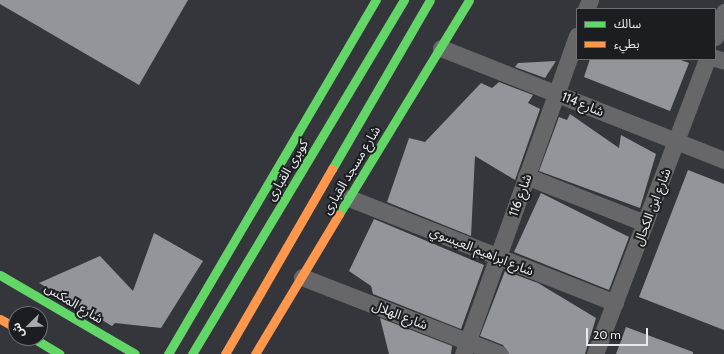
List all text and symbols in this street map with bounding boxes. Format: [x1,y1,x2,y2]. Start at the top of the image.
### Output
legend [576,8,716,60]
text: سالك [614,16,641,31]
text: بطيء [614,36,640,51]
street label: شارع 114 [560,88,606,120]
street label: شارع مسجد القبارى [319,123,383,217]
street label: كوبرى القبارى [263,137,311,203]
street label: شارع ابن الكحال [630,166,674,248]
street label: شارع 116 [505,172,535,218]
street label: شارع ابراهيم العيسوي [428,223,536,279]
street label: شارع المكس [42,279,106,327]
street label: شارع الهلال [370,297,430,333]
north arrow [8,306,48,346]
scale bar [588,320,650,346]
text: ش [8,321,27,340]
text: 20 m [593,327,621,342]

